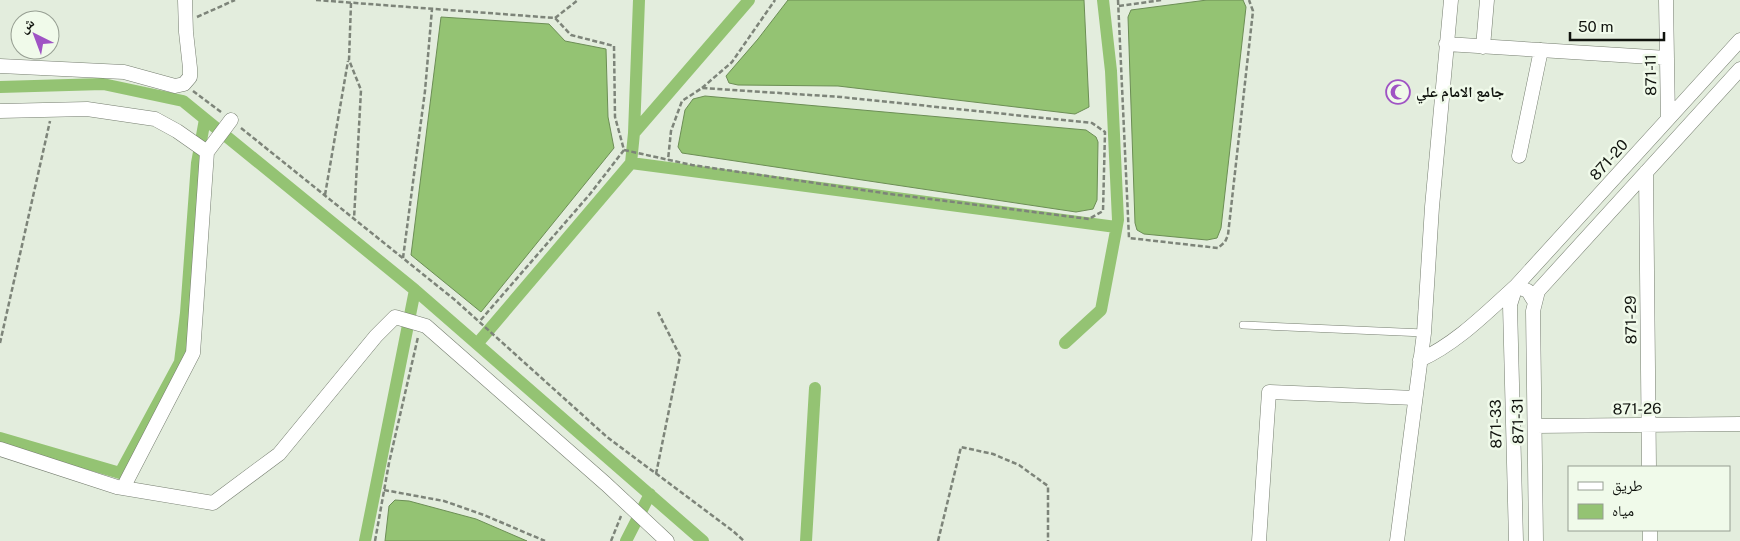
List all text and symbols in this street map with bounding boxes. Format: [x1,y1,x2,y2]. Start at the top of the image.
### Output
north arrow [10,10,60,60]
scale bar [1570,10,1664,42]
text: ش [15,14,38,37]
text: 50 m [1578,18,1613,35]
street label: 871-11 [1642,54,1659,96]
mosque icon: جامع اﻻمام علي [1385,79,1411,105]
place label: جامع اﻻمام علي [1416,83,1505,104]
street label: 871-20 [1586,136,1631,183]
street label: 871-29 [1622,295,1639,345]
street label: 871-31 [1509,398,1526,444]
street label: 871-33 [1487,399,1504,449]
street label: 871-26 [1612,400,1662,417]
legend [1568,466,1730,531]
text: طريق [1612,477,1643,496]
text: مياه [1612,502,1634,519]

